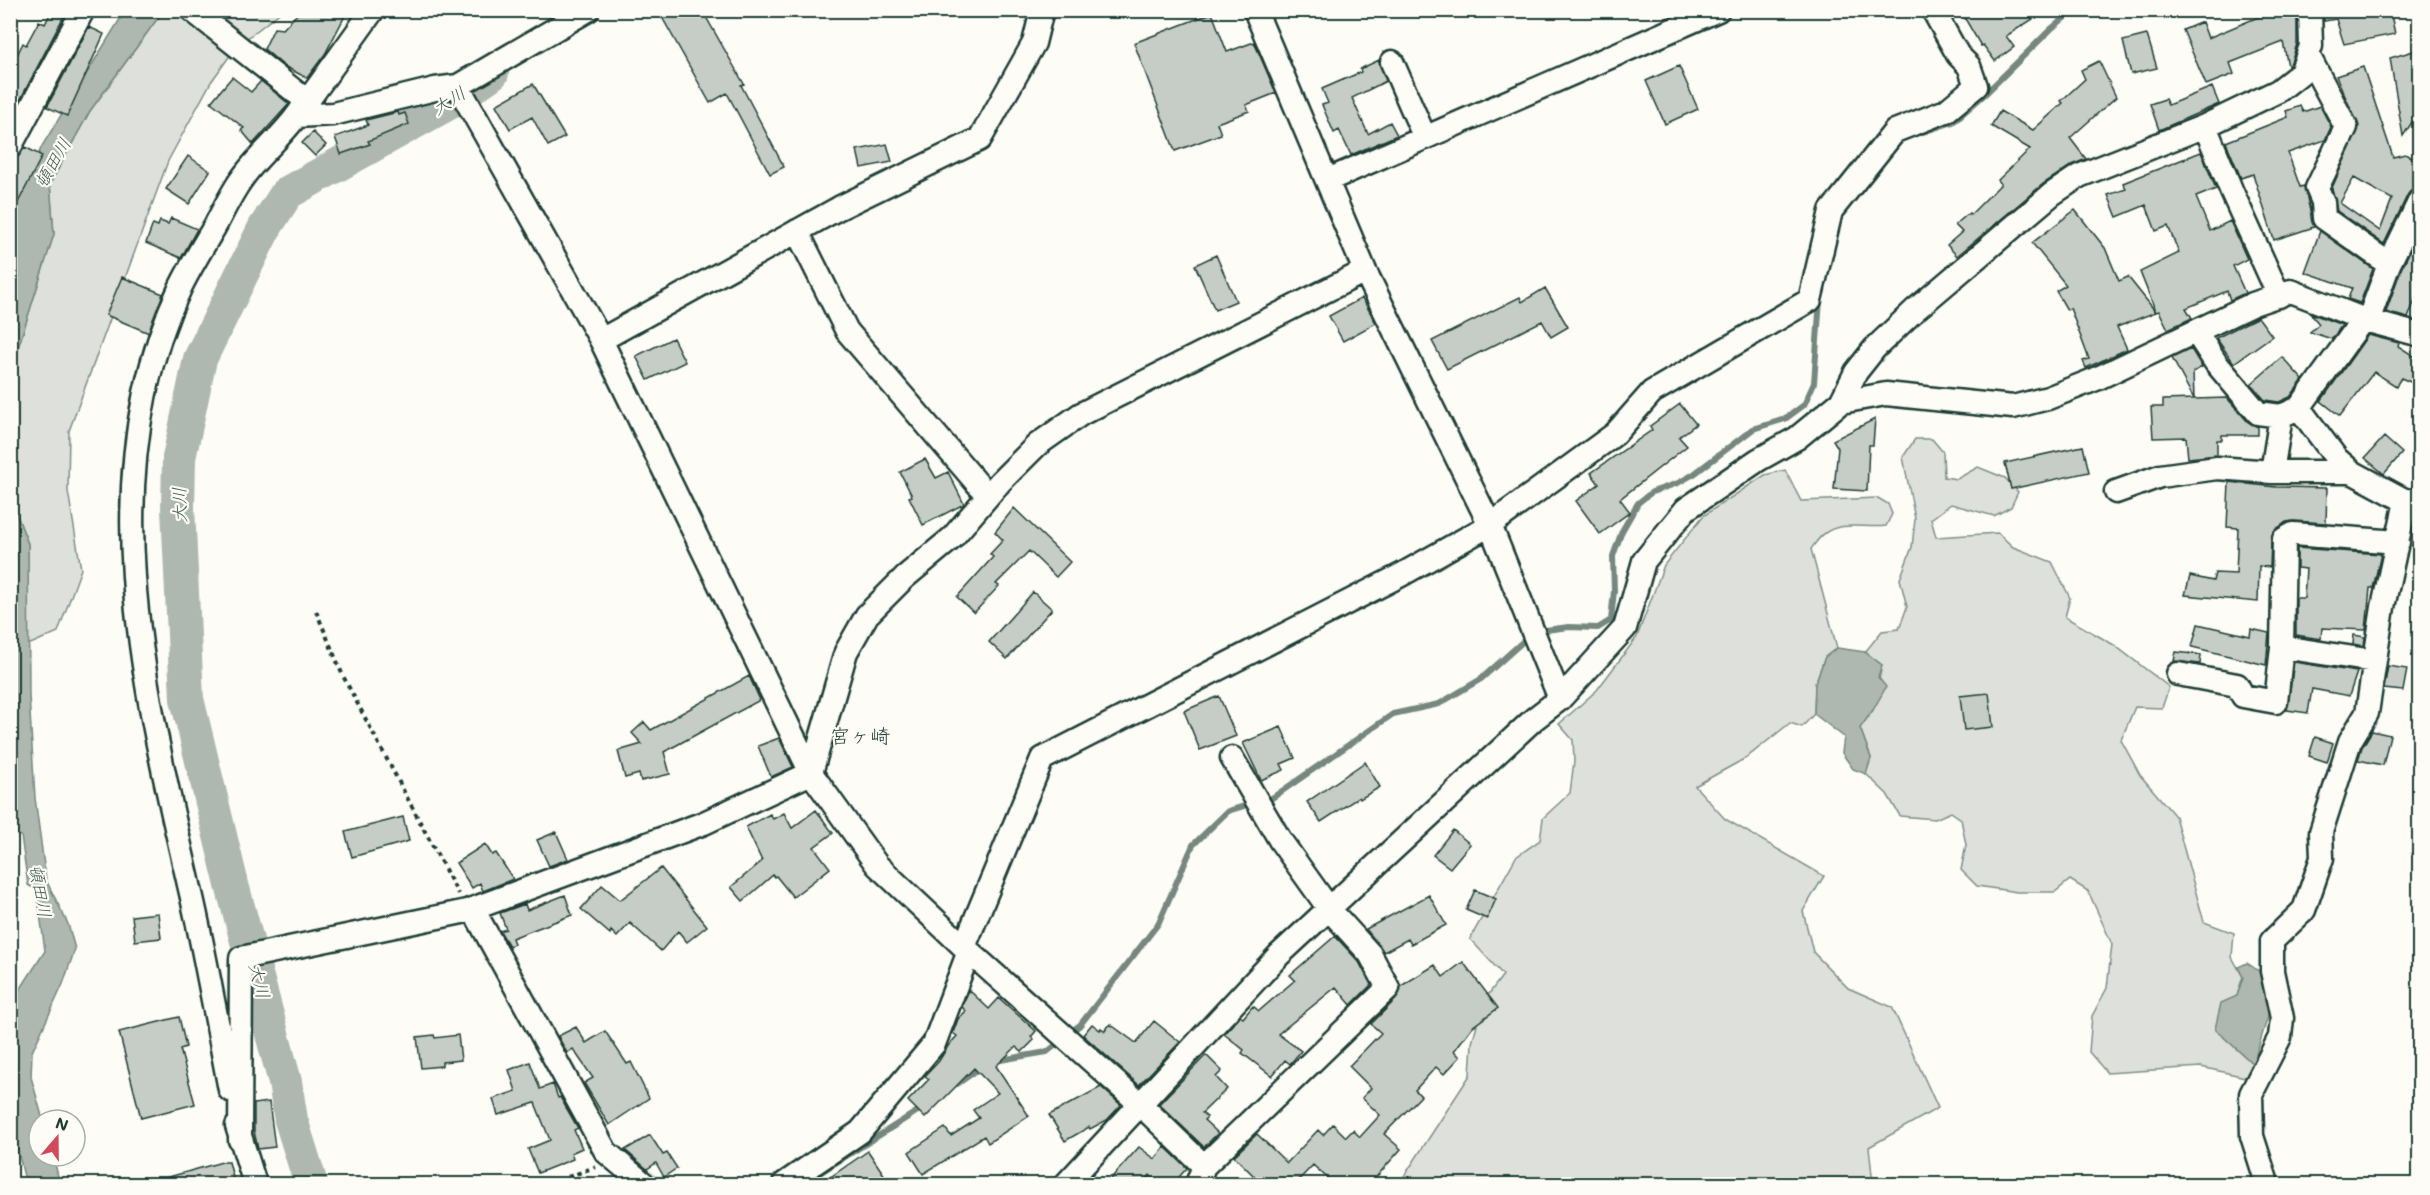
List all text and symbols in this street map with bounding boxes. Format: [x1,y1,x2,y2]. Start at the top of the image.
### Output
water label: 大川 [427,80,470,120]
water label: 頓田川 [28,133,76,192]
water label: 大川 [166,487,192,523]
district label: 宮ヶ崎 [830,722,890,748]
water label: 頓田川 [24,862,57,919]
water label: 大川 [244,960,276,1001]
north arrow [27,1108,87,1168]
text: N [53,1111,72,1135]

